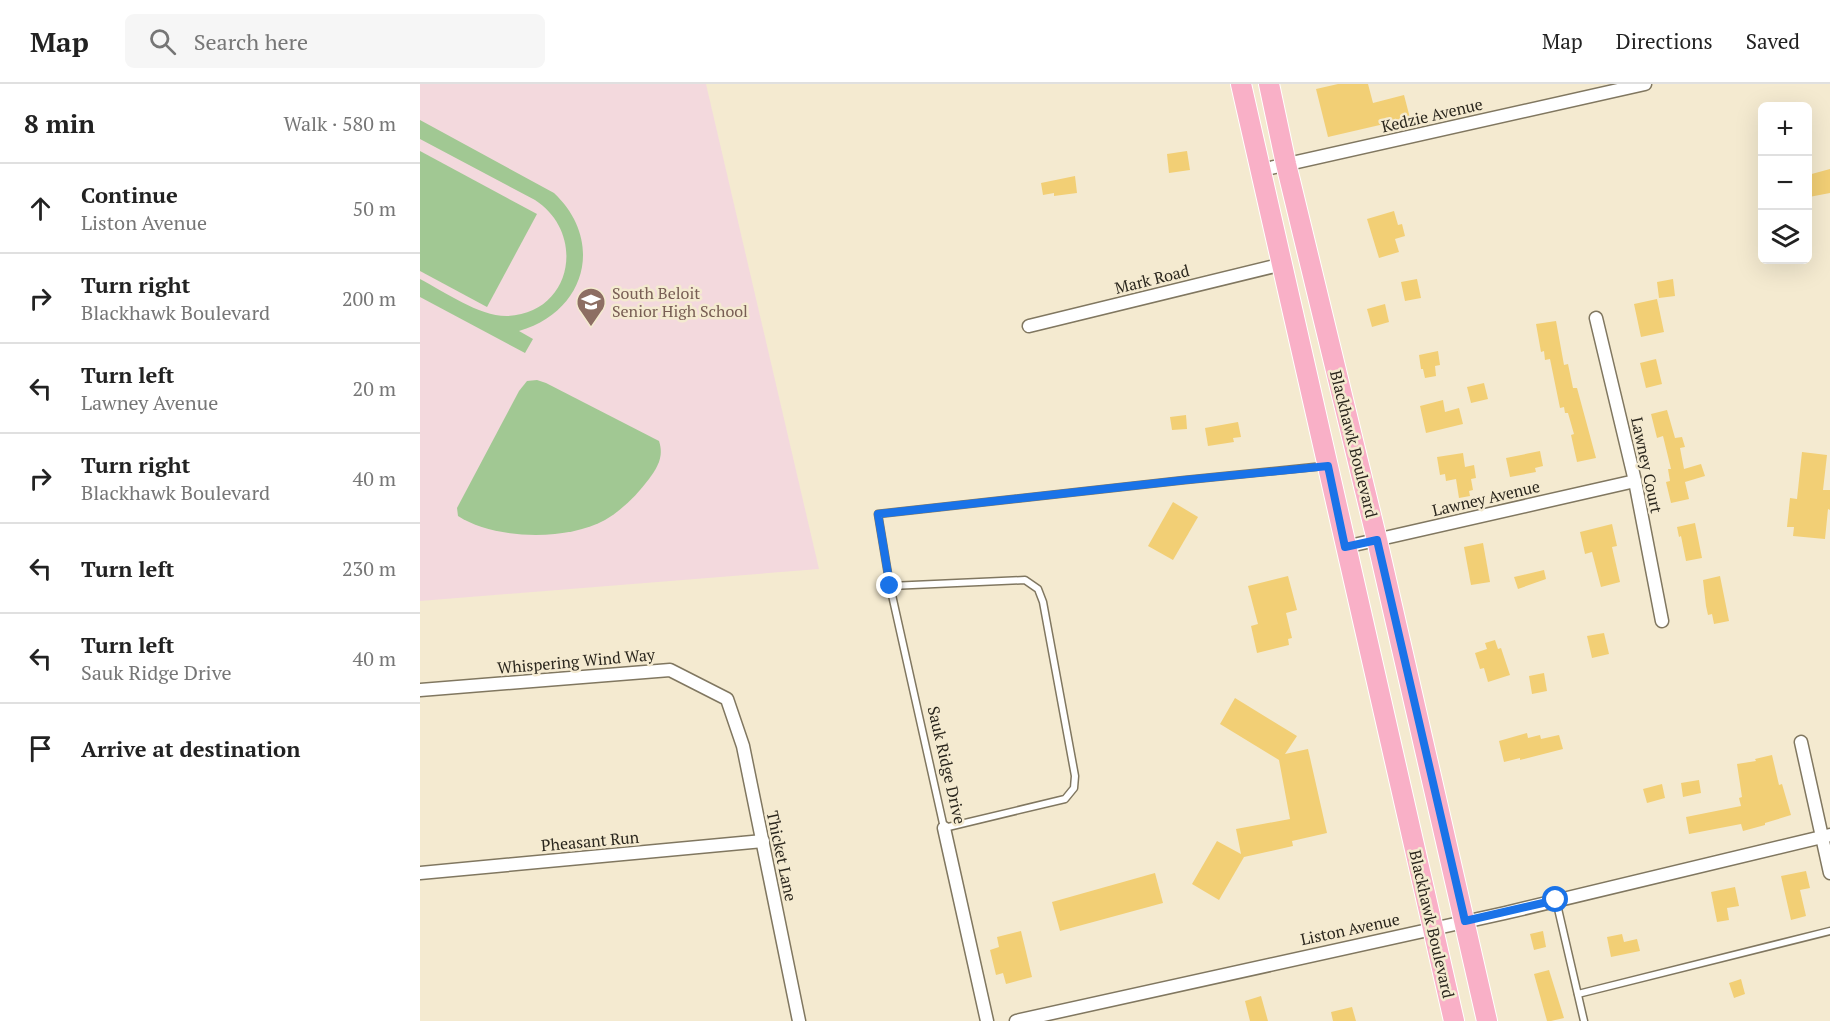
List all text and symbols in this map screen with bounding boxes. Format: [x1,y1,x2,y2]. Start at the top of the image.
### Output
search box [125,14,545,68]
text: Map [30,23,89,60]
icon: search [146,25,179,58]
text: Search here [194,27,308,56]
text: Map [1542,27,1583,55]
text: Directions [1616,27,1713,55]
text: Saved [1746,27,1800,55]
street label: Kedzie Avenue [1379,93,1485,137]
map controls [1758,102,1812,264]
button: + [1758,102,1812,156]
text: 8 min [24,106,95,140]
text: Walk · 580 m [284,110,396,137]
button: − [1758,156,1812,210]
text: Continue [81,180,178,209]
icon: ahead [24,192,57,225]
text: 50 m [353,195,396,222]
text: Liston Avenue [81,209,207,236]
button: layers [1758,210,1812,264]
street label: Mark Road [1112,259,1192,299]
text: Turn right [81,270,190,299]
icon: right [24,282,57,315]
place label: South Beloit Senior High School [612,282,748,322]
text: 200 m [342,285,396,312]
school or university icon: South Beloit Senior High School [575,286,607,328]
text: Blackhawk Boulevard [81,299,270,326]
text: Turn left [81,360,174,389]
street label: Blackhawk Boulevard [1325,368,1383,520]
icon: left [24,372,57,405]
text: 20 m [353,375,396,402]
text: Lawney Avenue [81,389,218,416]
street label: Lawney Court [1626,415,1668,515]
text: Turn right [81,450,190,479]
icon: right [24,462,57,495]
text: 40 m [353,465,396,492]
street label: Lawney Avenue [1430,475,1542,521]
text: Blackhawk Boulevard [81,479,270,506]
icon: left [24,552,57,585]
text: Turn left [81,554,174,583]
text: 230 m [342,555,396,582]
route end [876,572,902,598]
text: Turn left [81,630,174,659]
icon: left [24,642,57,675]
street label: Whispering Wind Way [496,643,657,679]
text: 40 m [353,645,396,672]
text: Sauk Ridge Drive [81,659,231,686]
street label: Sauk Ridge Drive [923,704,971,826]
icon: arrive [24,732,57,765]
text: Arrive at destination [81,734,300,763]
street label: Thicket Lane [762,809,802,903]
street label: Pheasant Run [540,826,640,856]
street label: Blackhawk Boulevard [1404,848,1460,1000]
route start [1542,886,1568,912]
street label: Liston Avenue [1298,908,1402,950]

